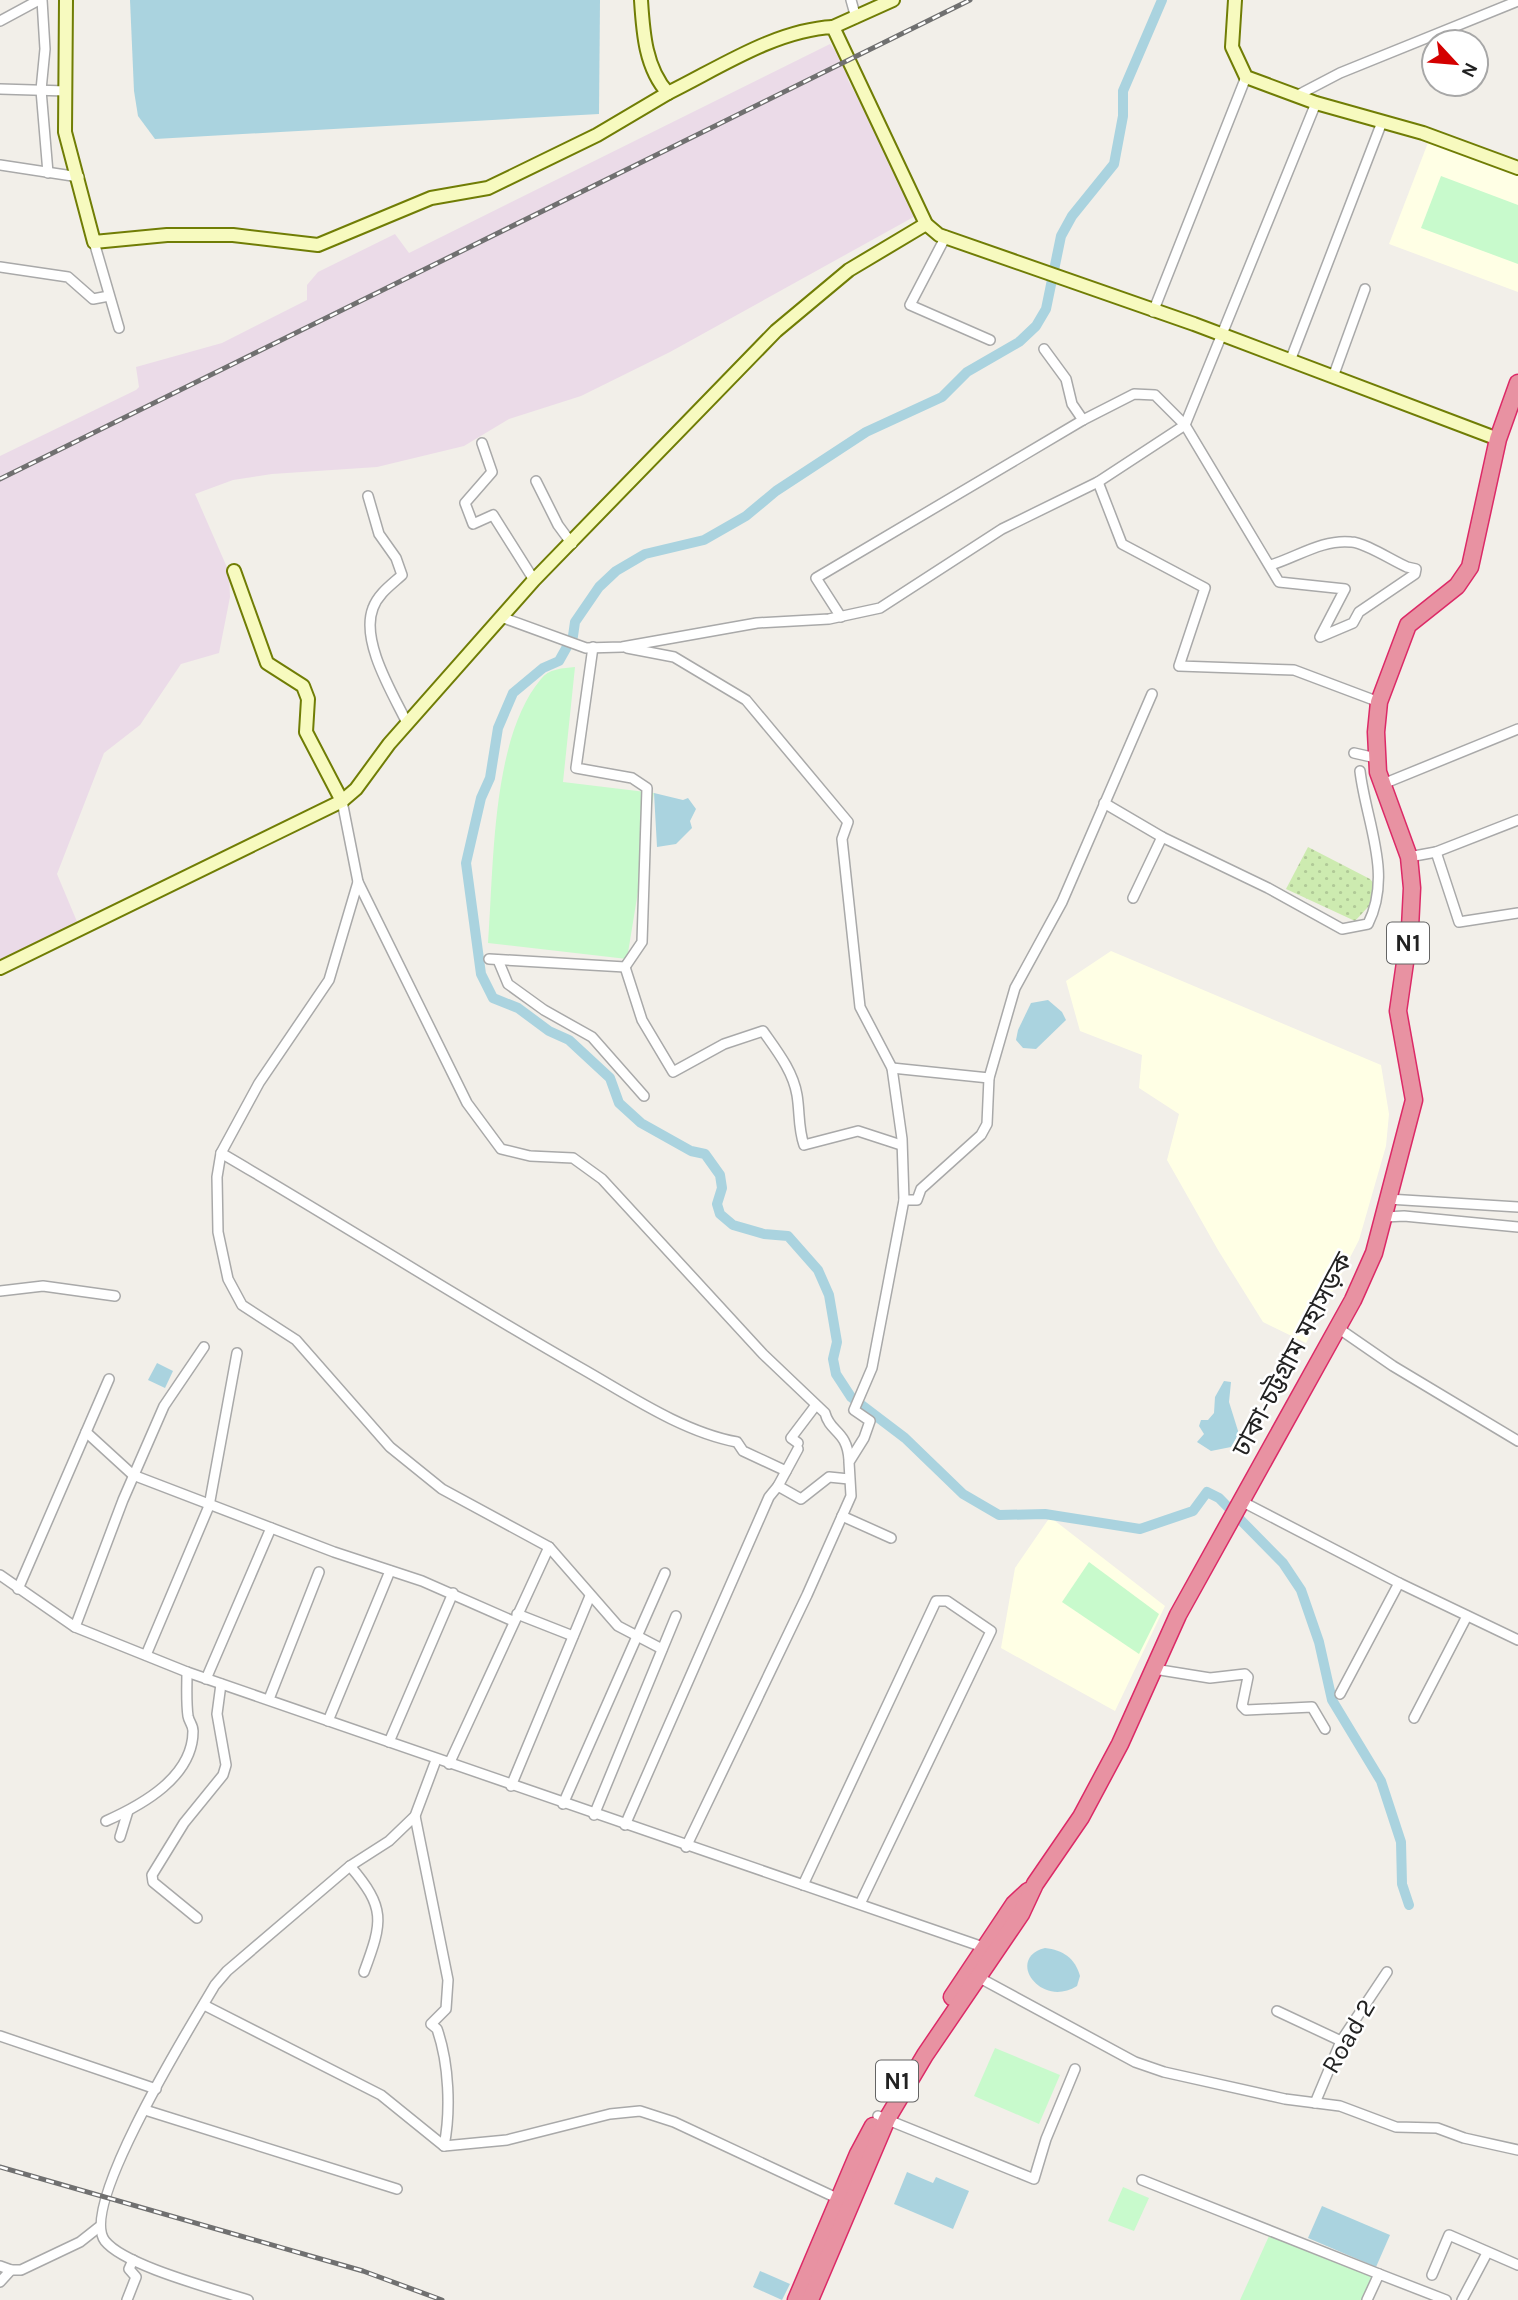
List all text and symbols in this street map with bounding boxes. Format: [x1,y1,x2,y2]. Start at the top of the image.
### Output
north arrow [1420,28,1490,98]
text: N [1457,59,1482,81]
road number: N1 [1387,923,1429,964]
street label: ঢাকা-চট্টগ্রাম মহাসড়ক [1225,1246,1360,1462]
street label: Road 2 [1315,1993,1382,2079]
road number: N1 [876,2060,918,2102]

